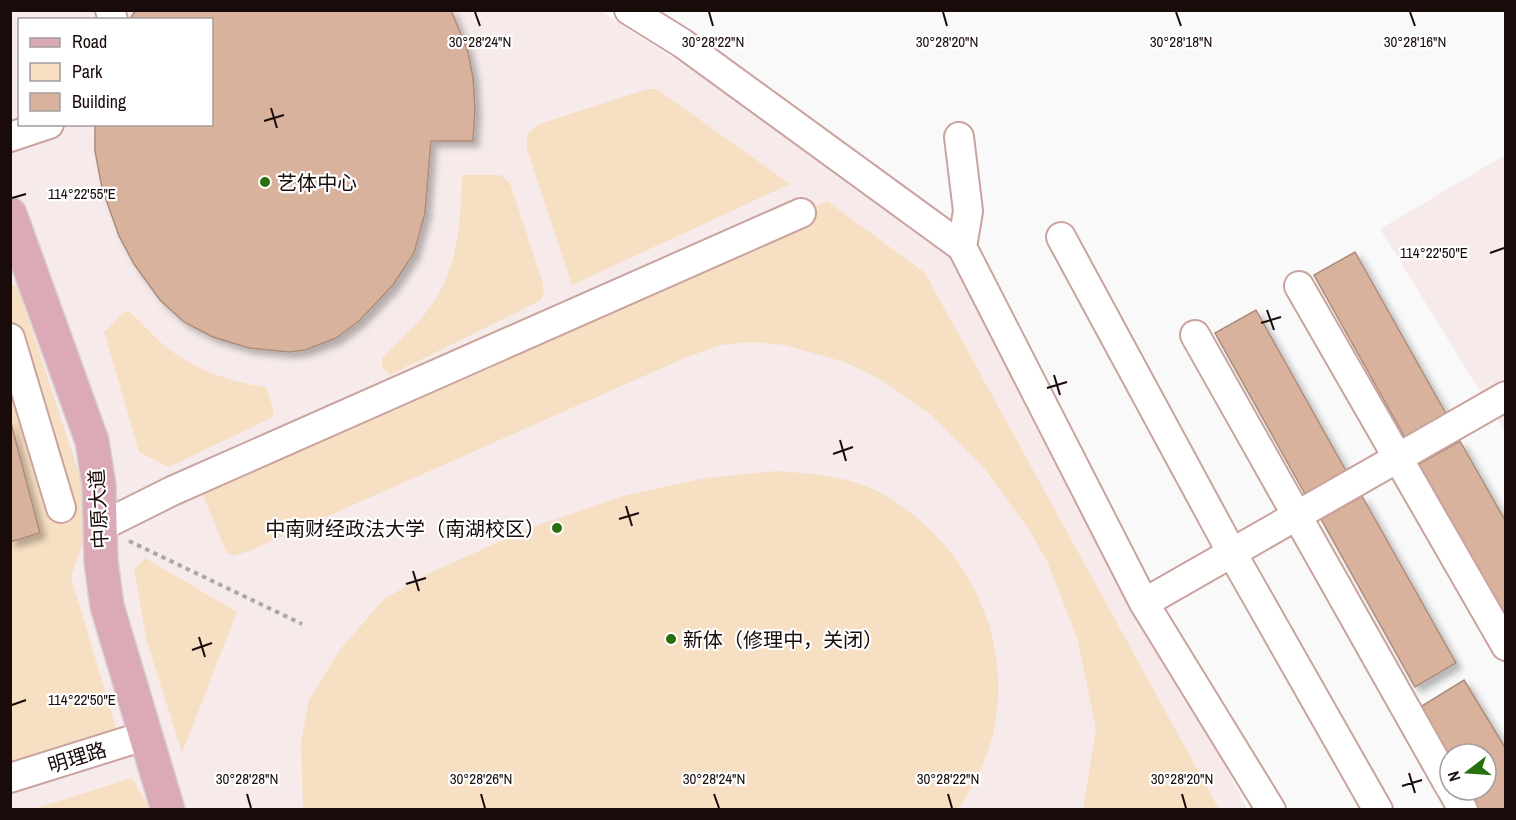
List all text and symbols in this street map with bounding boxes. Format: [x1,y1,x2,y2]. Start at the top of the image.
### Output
legend [18,18,213,126]
text: Road [72,29,107,54]
text: 30°28'24"N [449,31,511,52]
text: 30°28'22"N [682,31,744,52]
text: 30°28'20"N [916,31,978,52]
text: 30°28'18"N [1150,31,1212,52]
text: 30°28'16"N [1384,31,1446,52]
text: Park [72,59,103,84]
text: Building [72,89,127,114]
place label: 艺体中心 [277,169,357,196]
marker: 艺体中心 [258,175,272,189]
text: 114°22'55"E [48,183,116,204]
text: 114°22'50"E [1400,242,1468,263]
street label: 中原大道 [82,468,114,550]
place label: 中南财经政法大学（南湖校区） [265,515,545,542]
marker: 中南财经政法大学（南湖校区） [550,521,564,535]
place label: 新体（修理中，关闭） [683,626,883,653]
marker: 新体（修理中，关闭） [664,632,678,646]
text: 114°22'50"E [48,689,116,710]
street label: 明理路 [44,735,110,779]
north arrow [1438,742,1498,802]
text: 30°28'28"N [216,768,278,789]
text: 30°28'26"N [450,768,512,789]
text: 30°28'24"N [683,768,745,789]
text: 30°28'22"N [917,768,979,789]
text: 30°28'20"N [1151,768,1213,789]
text: N [1442,769,1466,784]

